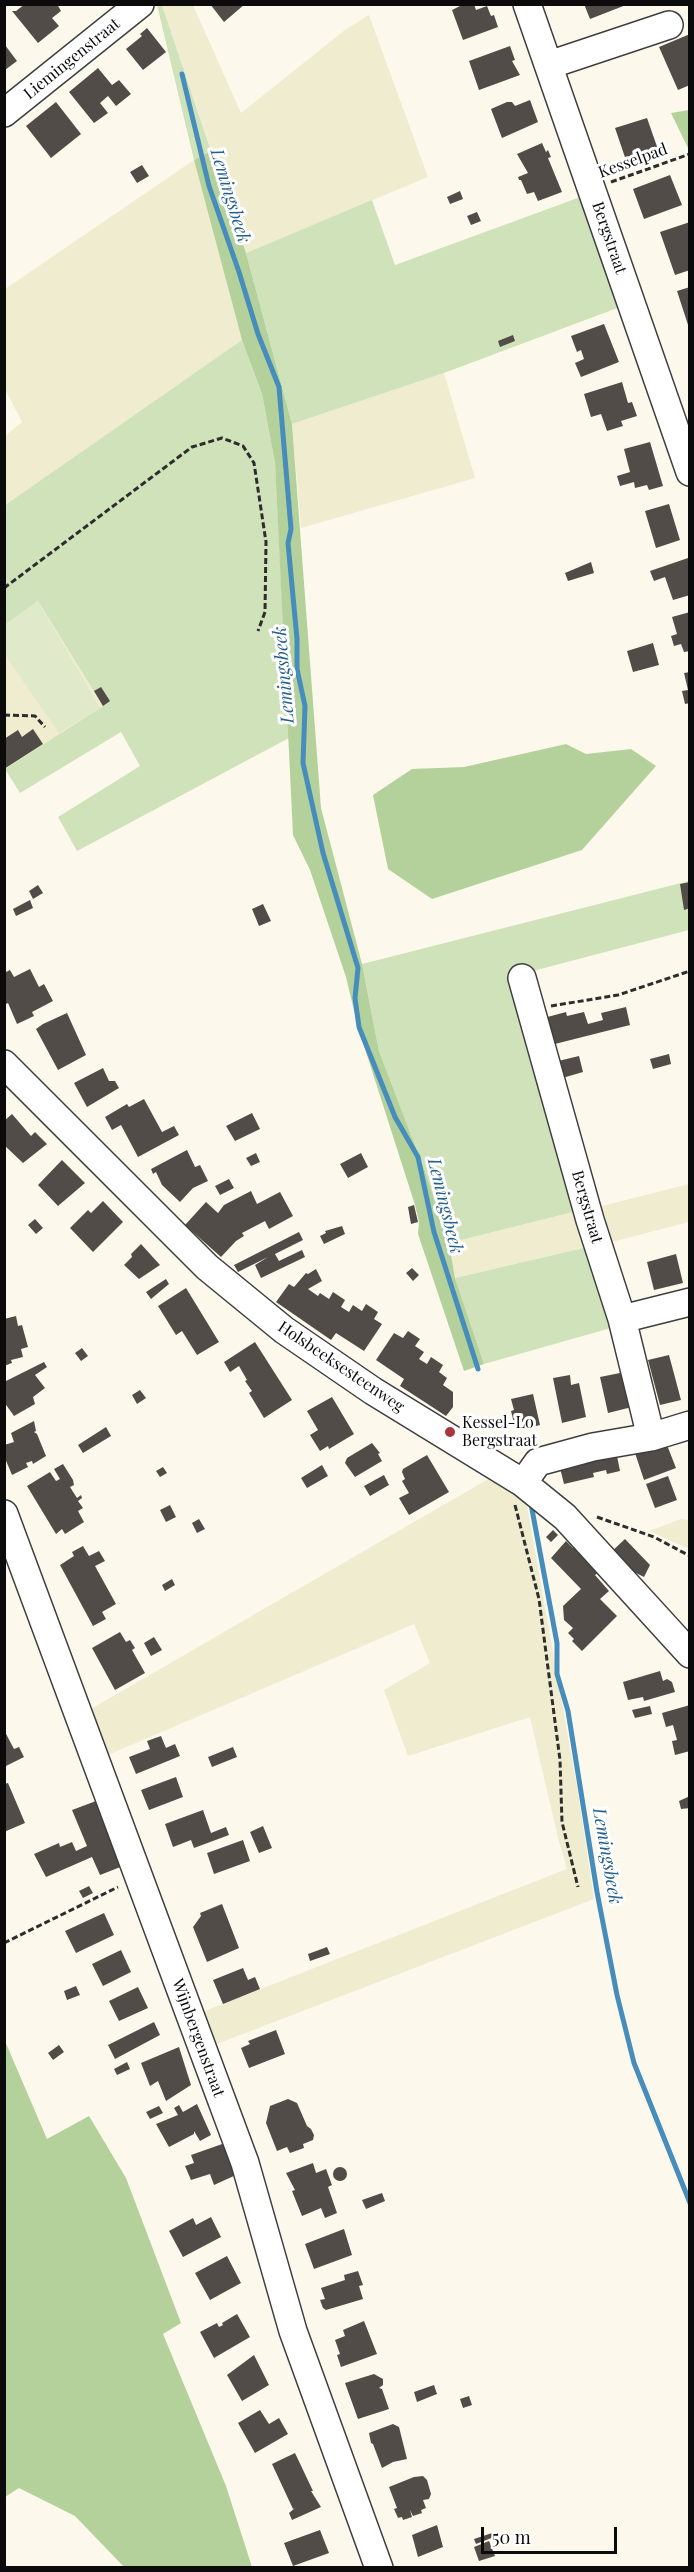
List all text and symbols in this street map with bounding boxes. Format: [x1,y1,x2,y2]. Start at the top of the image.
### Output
street label: Liemingenstraat [20,14,124,104]
street label: Kesselpad [596,140,670,182]
water label: Lemingsbeek [205,146,255,246]
street label: Bergstraat [588,199,630,277]
water label: Lemingsbeek [269,626,299,724]
water label: Lemingsbeek [423,1156,467,1256]
street label: Bergstraat [567,1168,607,1246]
street label: Holsbeeksesteenweg [274,1318,408,1416]
place label: Kessel-Lo Bergstraat [462,1413,537,1451]
marker: Kessel-Lo Bergstraat [443,1425,457,1439]
water label: Lemingsbeek [588,1806,626,1906]
street label: Wijnbergenstraat [168,1976,228,2100]
scale bar [484,2515,620,2553]
text: 50 m [492,2525,531,2549]

